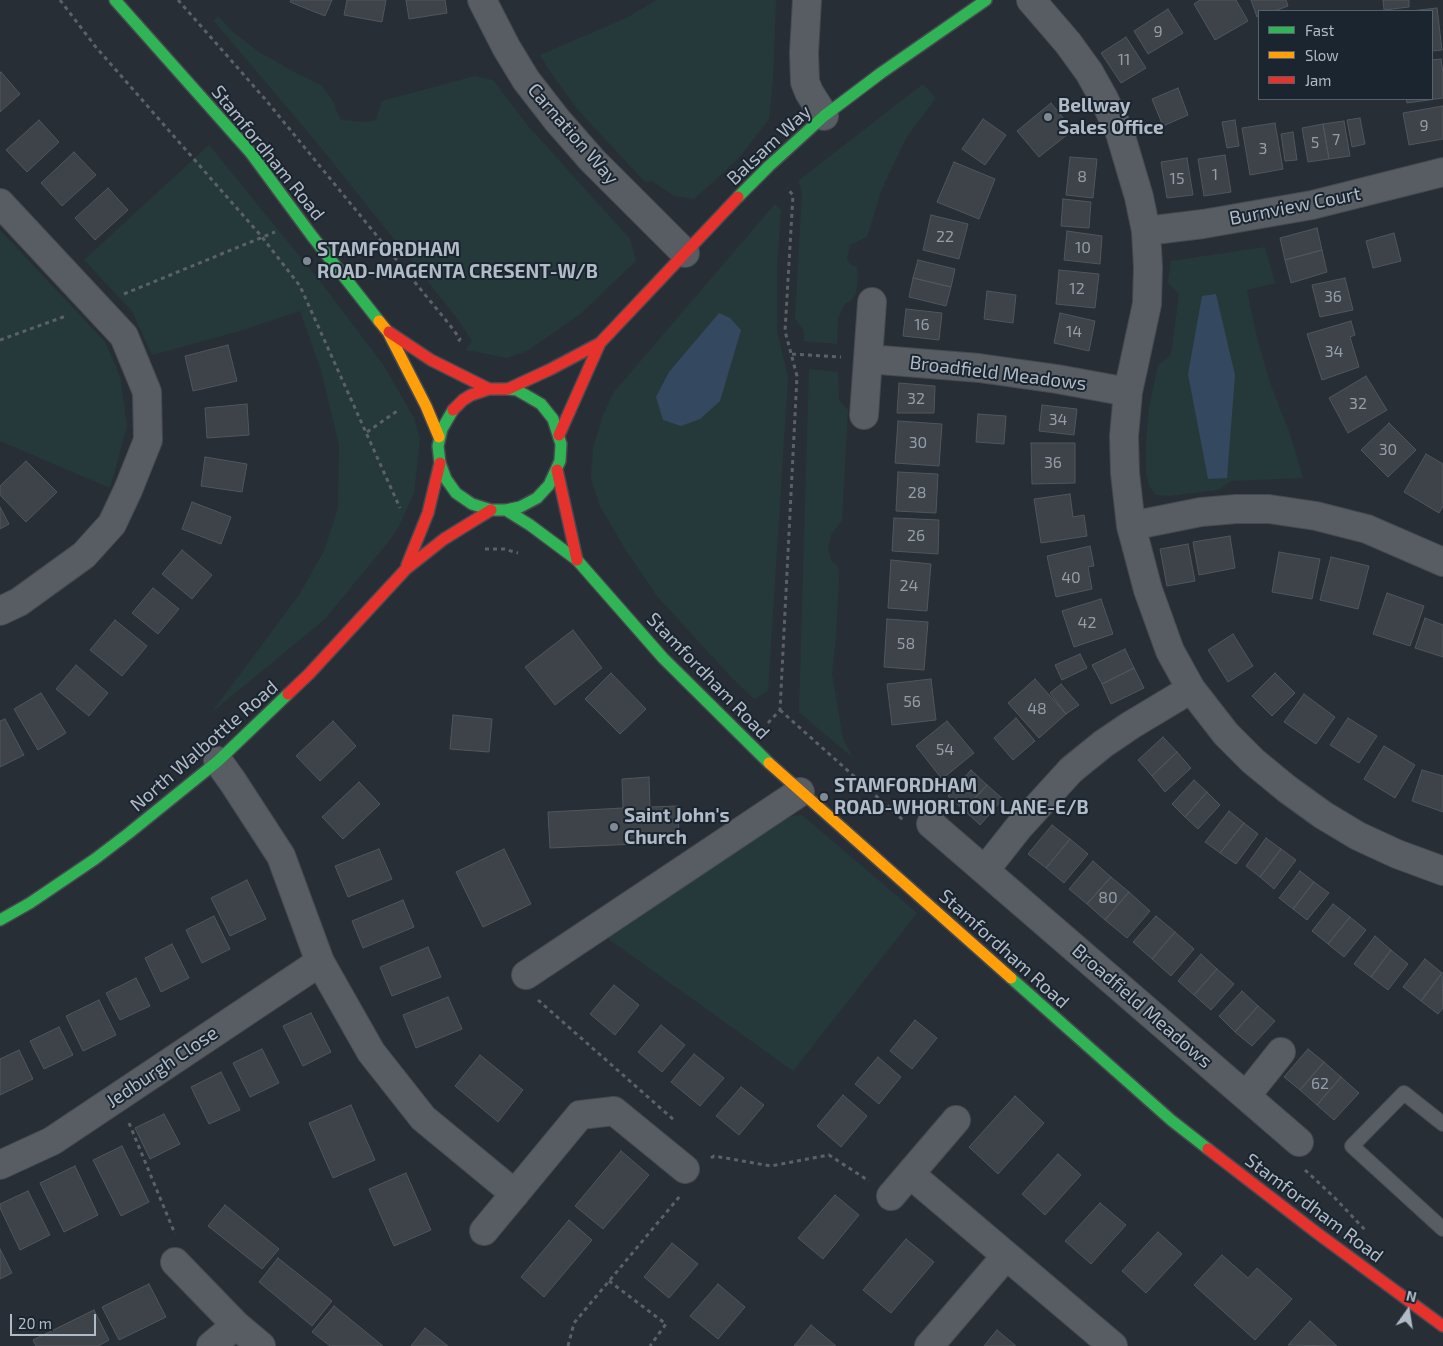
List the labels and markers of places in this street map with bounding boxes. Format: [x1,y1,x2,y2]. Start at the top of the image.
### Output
place label: Bellway Sales Office [1058,95,1164,139]
marker: Bellway Sales Office [1042,111,1054,123]
place label: STAMFORDHAM ROAD-MAGENTA CRESENT-W/B [317,239,598,283]
marker: STAMFORDHAM ROAD-MAGENTA CRESENT-W/B [301,255,313,267]
place label: STAMFORDHAM ROAD-WHORLTON LANE-E/B [834,775,1089,819]
marker: STAMFORDHAM ROAD-WHORLTON LANE-E/B [818,791,830,803]
place label: Saint John's Church [624,805,730,849]
marker: Saint John's Church [608,821,620,833]

